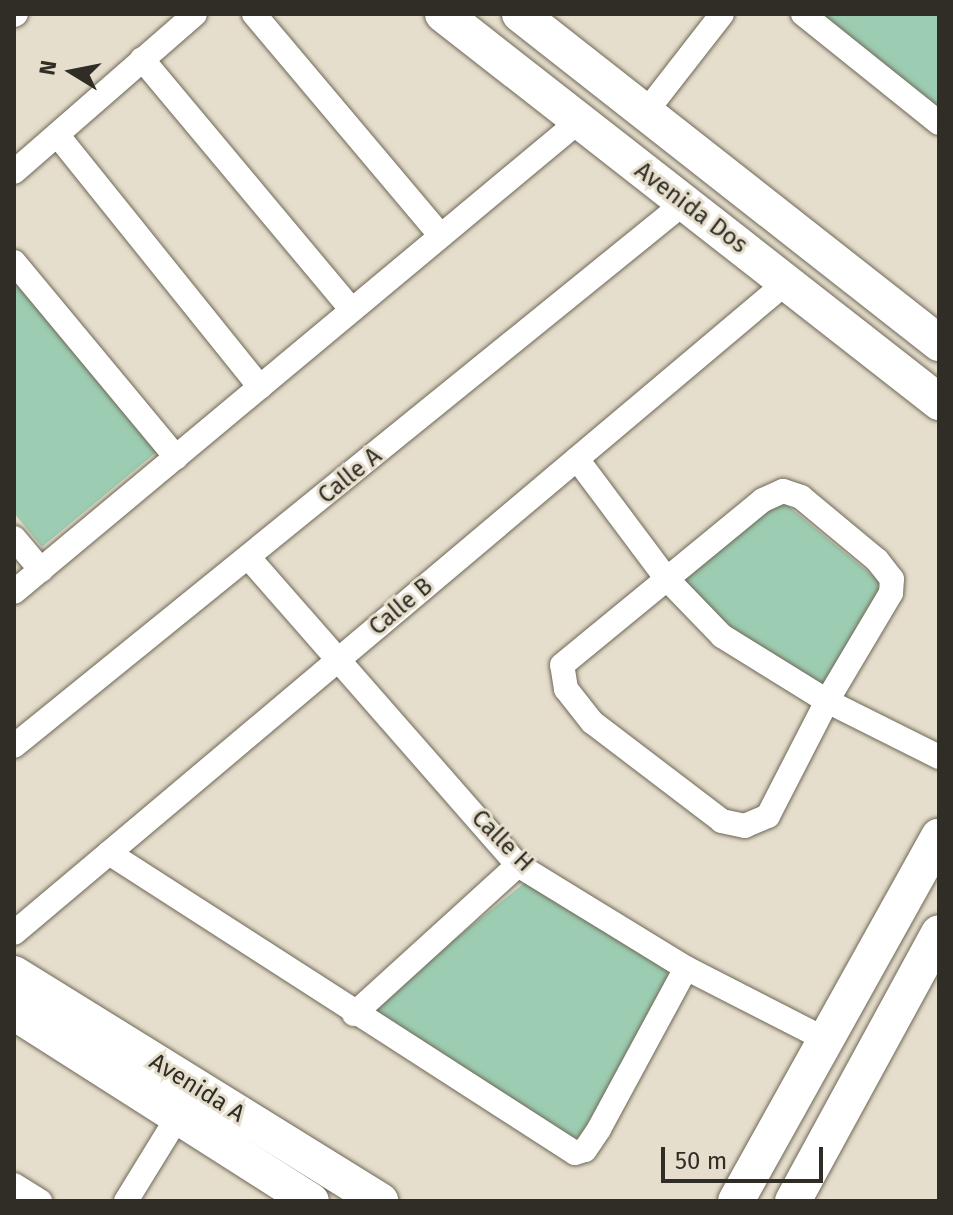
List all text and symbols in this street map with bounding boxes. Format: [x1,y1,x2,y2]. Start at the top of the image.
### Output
north arrow [32,32,112,112]
text: N [33,58,62,77]
street label: Avenida Dos [629,156,753,260]
street label: Calle A [313,442,387,510]
street label: Calle B [363,572,439,642]
street label: Calle H [465,804,539,878]
street label: Avenida A [144,1047,250,1129]
scale bar [665,1131,827,1181]
text: 50 m [675,1147,727,1175]

